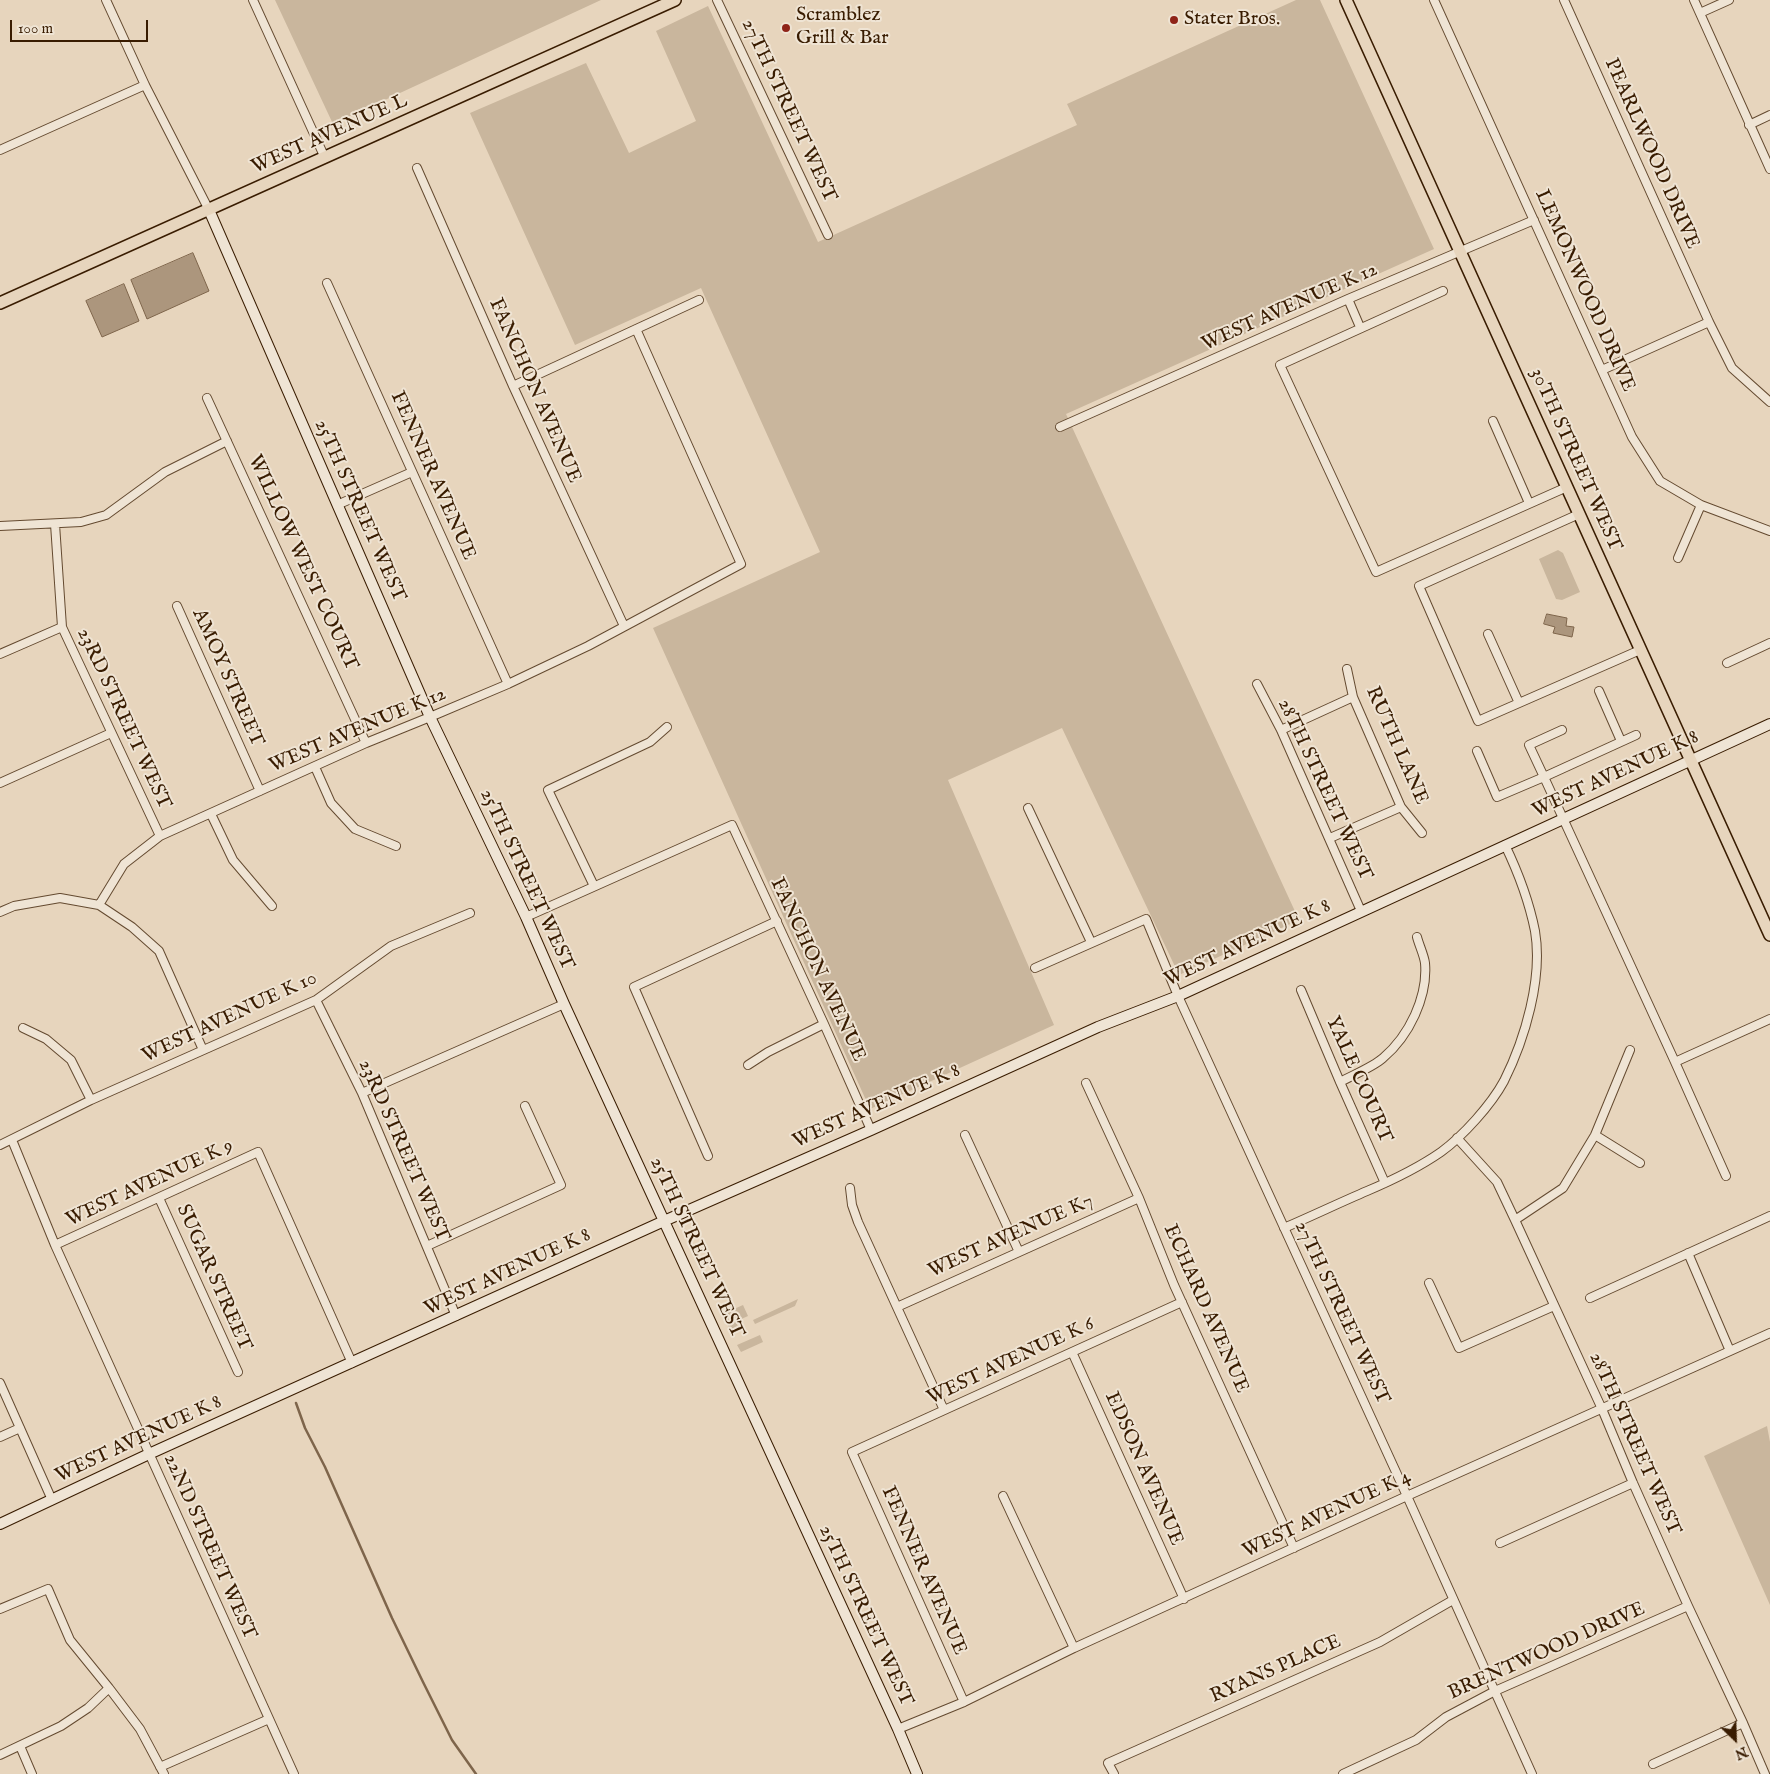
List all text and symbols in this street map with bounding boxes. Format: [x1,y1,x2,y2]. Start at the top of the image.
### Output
place label: Scramblez Grill & Bar [796,4,889,51]
place label: Stater Bros. [1184,8,1280,32]
scale bar [12,10,150,42]
marker: Stater Bros. [1168,14,1180,26]
street label: 27TH STREET WEST [735,16,841,206]
text: 100 m [18,19,53,38]
marker: Scramblez Grill & Bar [780,22,792,34]
street label: PEARLWOOD DRIVE [1598,55,1704,253]
street label: WEST AVENUE L [248,90,412,180]
street label: LEMONWOOD DRIVE [1529,186,1639,396]
street label: WEST AVENUE K 12 [1198,258,1382,358]
street label: FANCHON AVENUE [482,295,586,487]
street label: 30TH STREET WEST [1524,365,1626,555]
street label: FENNER AVENUE [384,388,480,564]
street label: 25TH STREET WEST [308,416,410,606]
street label: WILLOW WEST COURT [241,451,363,675]
street label: AMOY STREET [186,605,268,751]
street label: 23RD STREET WEST [71,625,175,813]
street label: WEST AVENUE K 12 [266,683,450,779]
street label: RUTH LANE [1359,683,1433,809]
street label: 28TH STREET WEST [1271,695,1377,885]
street label: WEST AVENUE K 8 [1529,726,1703,824]
street label: 25TH STREET WEST [473,786,579,974]
street label: FANCHON AVENUE [764,874,870,1066]
street label: WEST AVENUE K 8 [1161,895,1335,993]
street label: WEST AVENUE K 10 [139,967,321,1069]
street label: YALE COURT [1319,1013,1397,1147]
street label: 23RD STREET WEST [352,1056,454,1246]
street label: WEST AVENUE K 8 [790,1059,964,1155]
street label: WEST AVENUE K 9 [63,1135,237,1233]
street label: 25TH STREET WEST [643,1154,749,1342]
street label: WEST AVENUE K7 [925,1190,1097,1284]
street label: SUGAR STREET [170,1201,256,1355]
street label: 27TH STREET WEST [1288,1218,1394,1408]
street label: ECHARD AVENUE [1157,1221,1253,1397]
street label: WEST AVENUE K 8 [421,1224,595,1322]
street label: WEST AVENUE K 6 [924,1313,1098,1411]
street label: 28TH STREET WEST [1583,1349,1685,1539]
street label: EDSON AVENUE [1098,1388,1188,1550]
street label: WEST AVENUE K 8 [52,1391,226,1489]
street label: 22ND STREET WEST [157,1450,261,1644]
street label: WEST AVENUE K 4 [1239,1466,1415,1564]
street label: FENNER AVENUE [875,1483,971,1659]
street label: 25TH STREET WEST [812,1522,918,1710]
street label: BRENTWOOD DRIVE [1445,1598,1649,1706]
street label: RYANS PLACE [1207,1630,1345,1710]
north arrow [1710,1714,1760,1764]
text: N [1732,1742,1750,1763]

